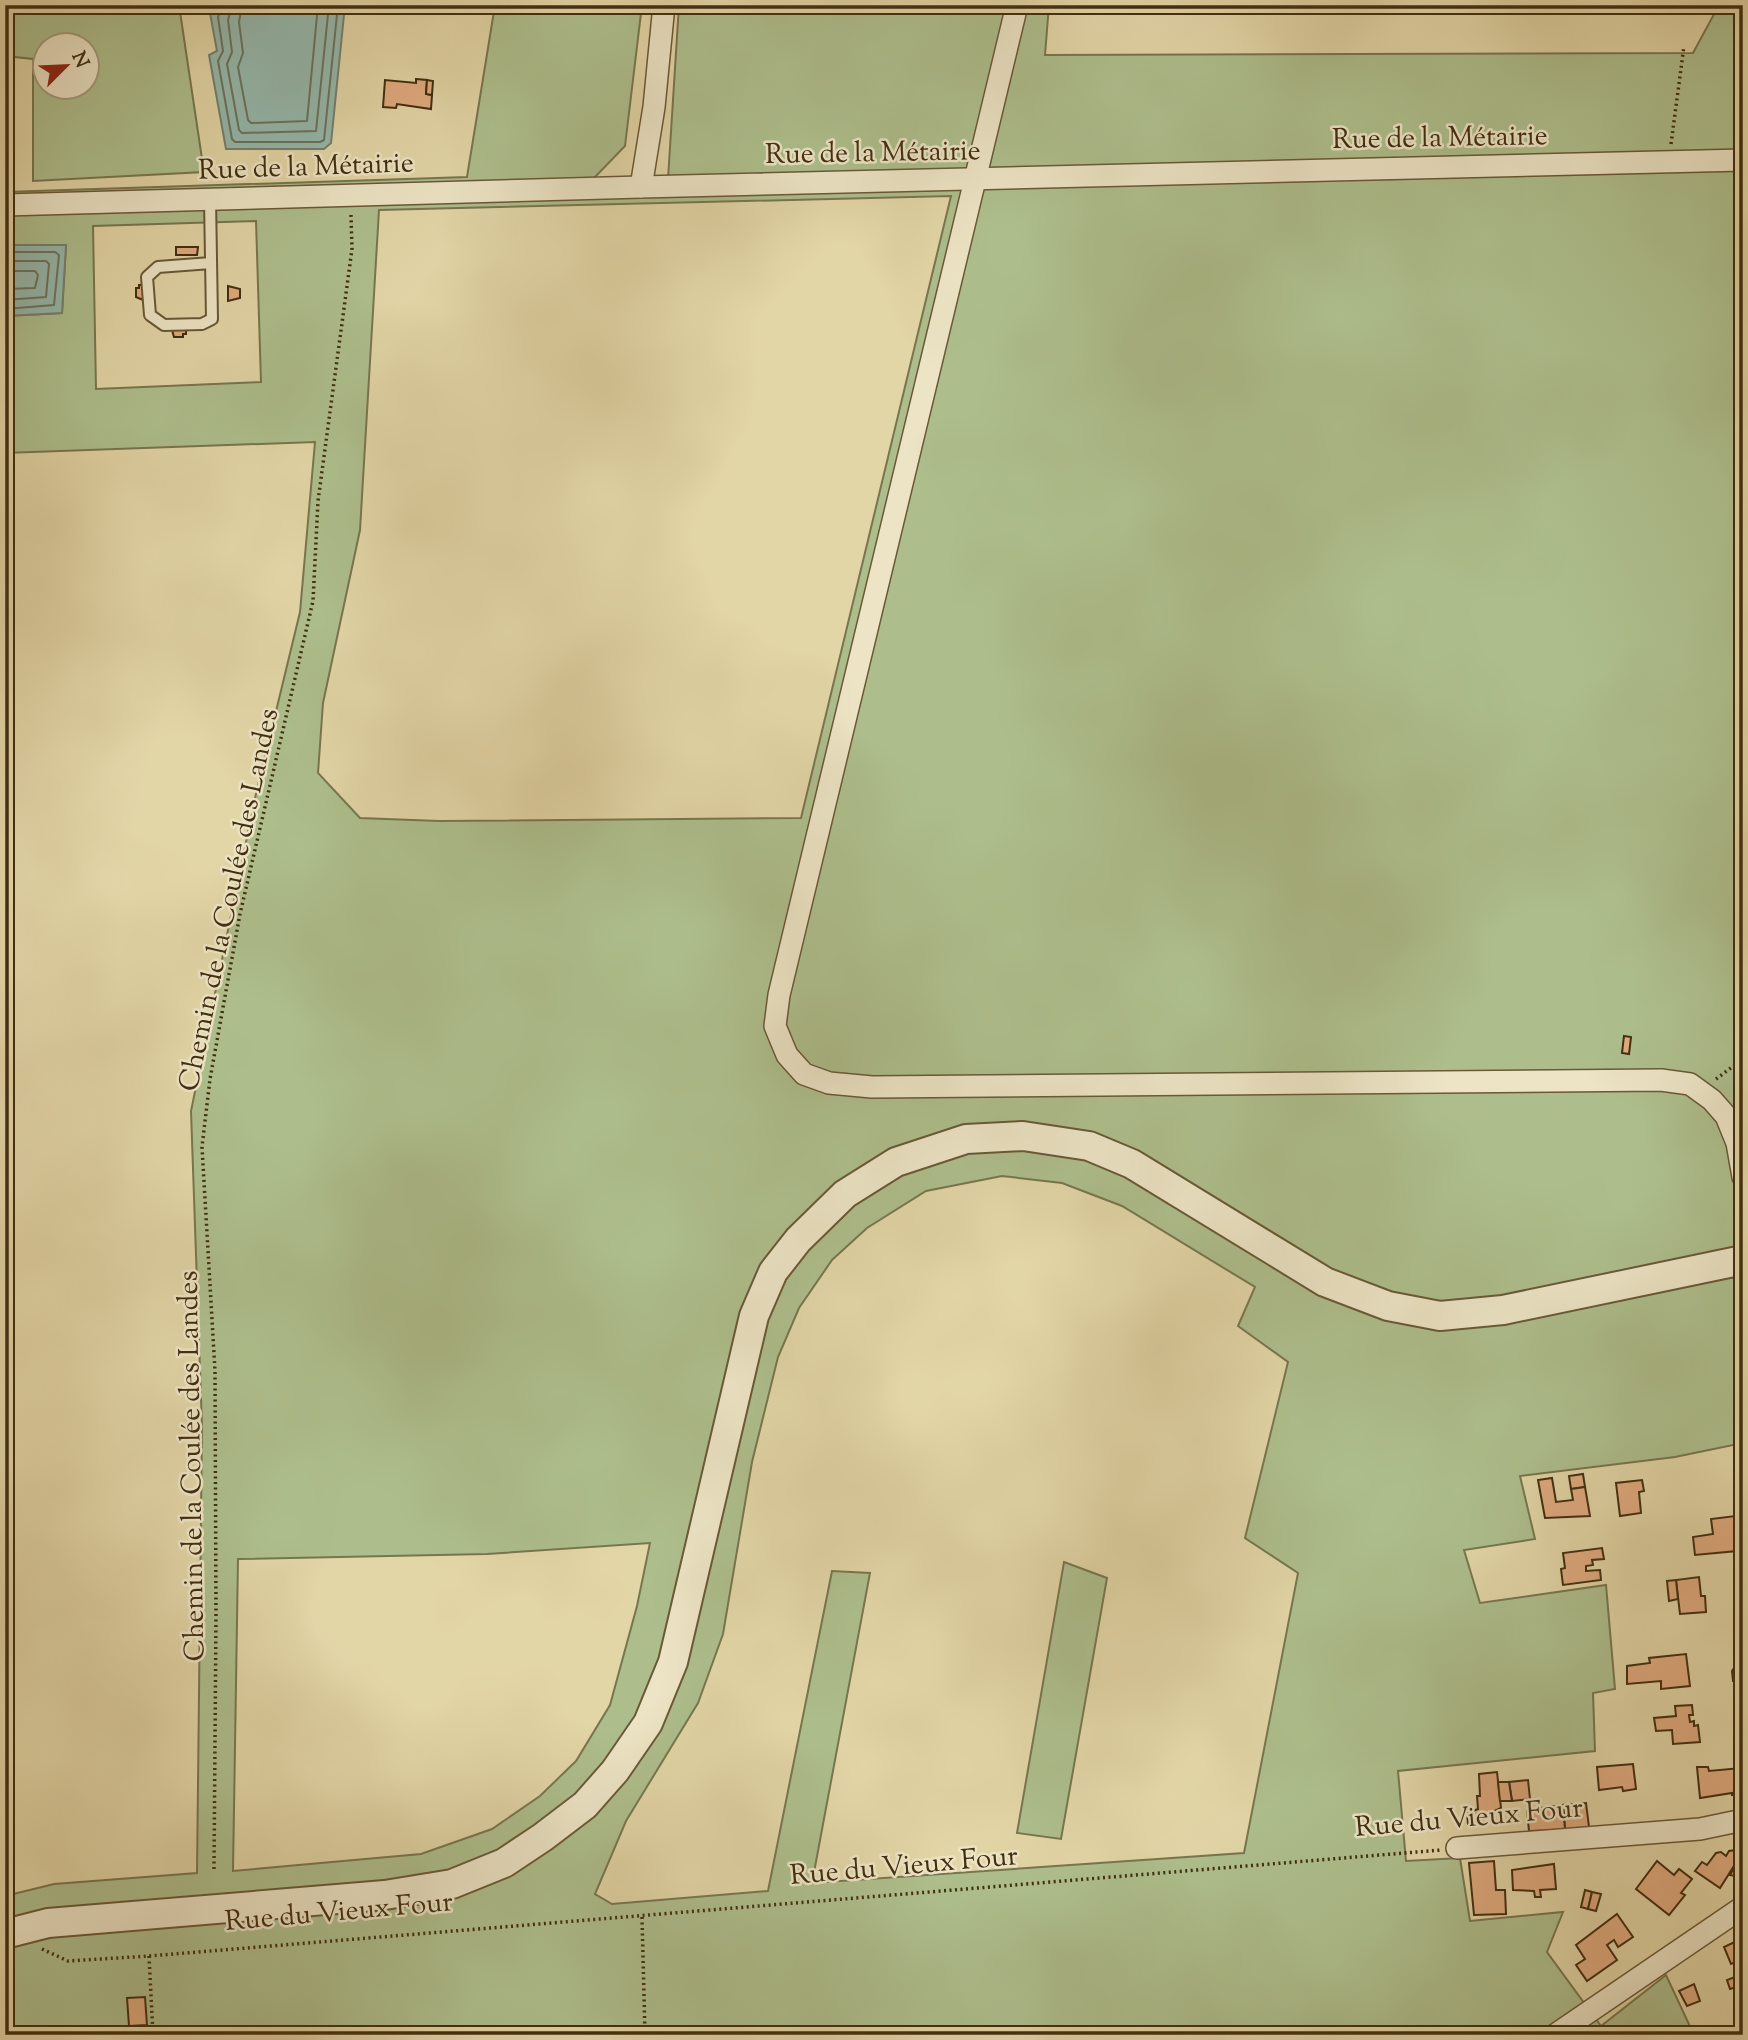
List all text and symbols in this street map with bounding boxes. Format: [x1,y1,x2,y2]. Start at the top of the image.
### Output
north arrow [32,32,102,102]
text: N [64,48,95,73]
street label: Rue de la Métairie [1332,117,1548,161]
street label: Rue de la Métairie [765,132,981,176]
street label: Rue de la Métairie [198,144,414,192]
street label: Chemin de la Coulée des Landes [170,705,290,1095]
street label: Chemin de la Coulée des Landes [170,1270,216,1662]
street label: Rue du Vieux Four [1354,1789,1585,1849]
street label: Rue du Vieux Four [789,1837,1020,1897]
street label: Rue du Vieux Four [224,1883,455,1943]

